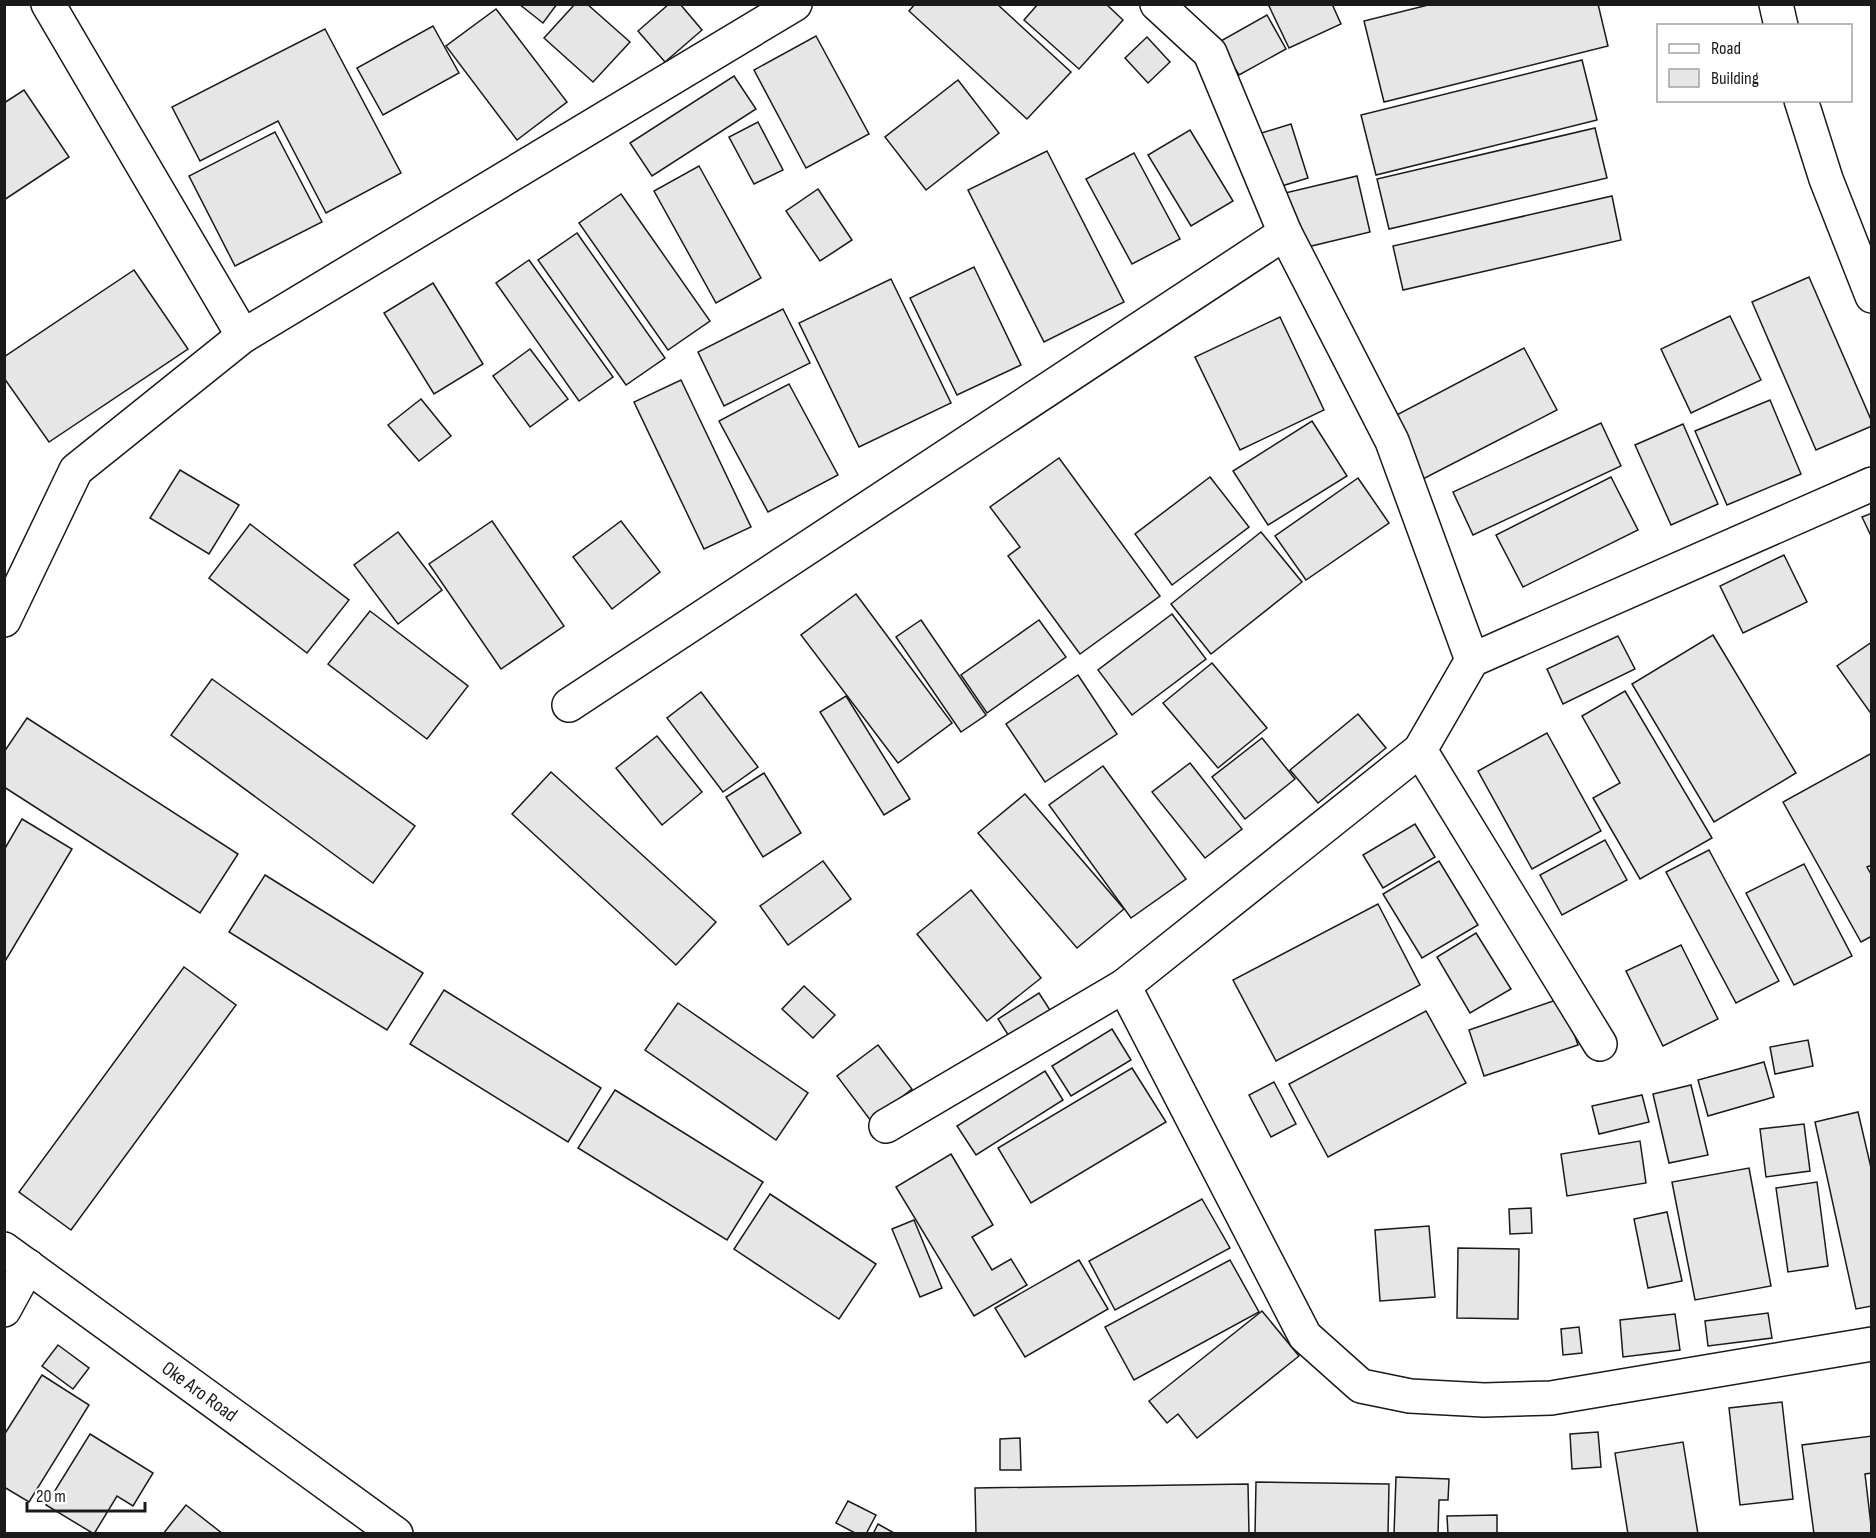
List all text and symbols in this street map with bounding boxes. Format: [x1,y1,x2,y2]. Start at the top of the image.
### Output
legend [1657,24,1852,102]
text: Road [1711,38,1741,59]
text: Building [1711,68,1759,89]
street label: Oke Aro Road [157,1356,242,1427]
scale bar [27,1475,146,1513]
text: 20 m [36,1486,66,1507]

